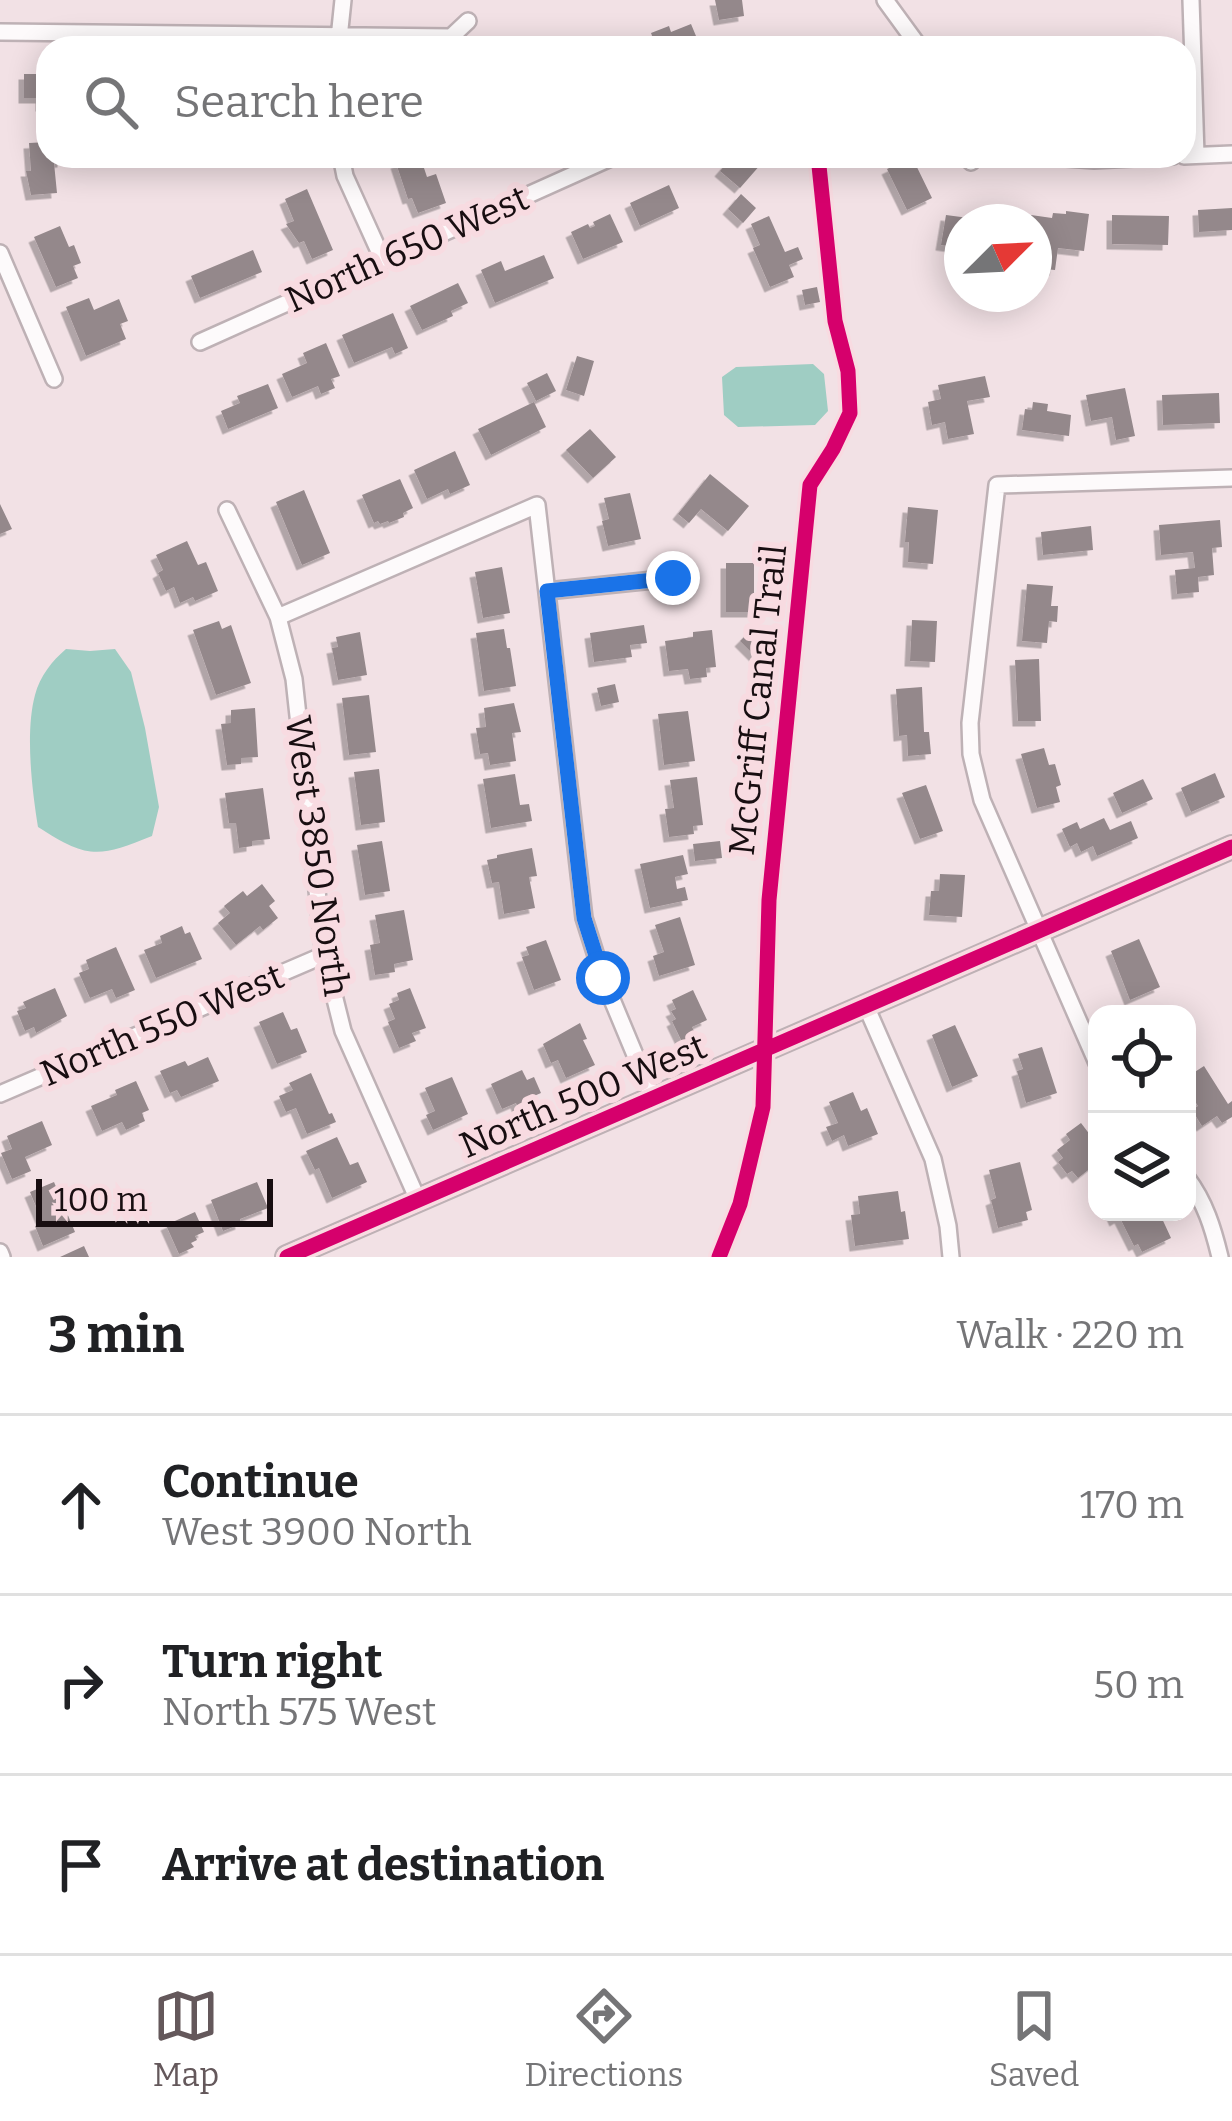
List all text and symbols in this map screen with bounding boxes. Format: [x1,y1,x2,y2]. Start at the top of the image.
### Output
search box [36,36,1196,168]
icon: search [78,69,144,135]
text: Search here [174,75,424,129]
street label: North 650 West [279,176,535,322]
north arrow [944,204,1052,312]
street label: McGriff Canal Trail [720,542,796,858]
route end [646,551,700,605]
street label: West 3850 North [276,713,358,999]
route start [576,951,630,1005]
street label: North 550 West [34,954,290,1096]
map controls [1088,1005,1196,1221]
button: locate [1088,1005,1196,1113]
street label: North 500 West [453,1024,713,1168]
button: layers [1088,1113,1196,1221]
scale bar [36,1173,273,1226]
text: 100 m [54,1180,148,1220]
text: 3 min [48,1304,184,1366]
text: Walk · 220 m [956,1312,1184,1358]
text: Continue [162,1455,359,1509]
icon: ahead [48,1472,114,1538]
text: 170 m [1080,1482,1184,1528]
text: West 3900 North [162,1509,472,1555]
text: Turn right [162,1635,382,1689]
icon: right [48,1652,114,1718]
text: 50 m [1093,1662,1184,1708]
text: North 575 West [162,1689,436,1735]
icon: arrive [48,1832,114,1898]
text: Arrive at destination [162,1838,604,1892]
tab: Map [153,1983,219,2095]
tab: Directions [525,1983,683,2095]
tab: Saved [989,1983,1079,2095]

